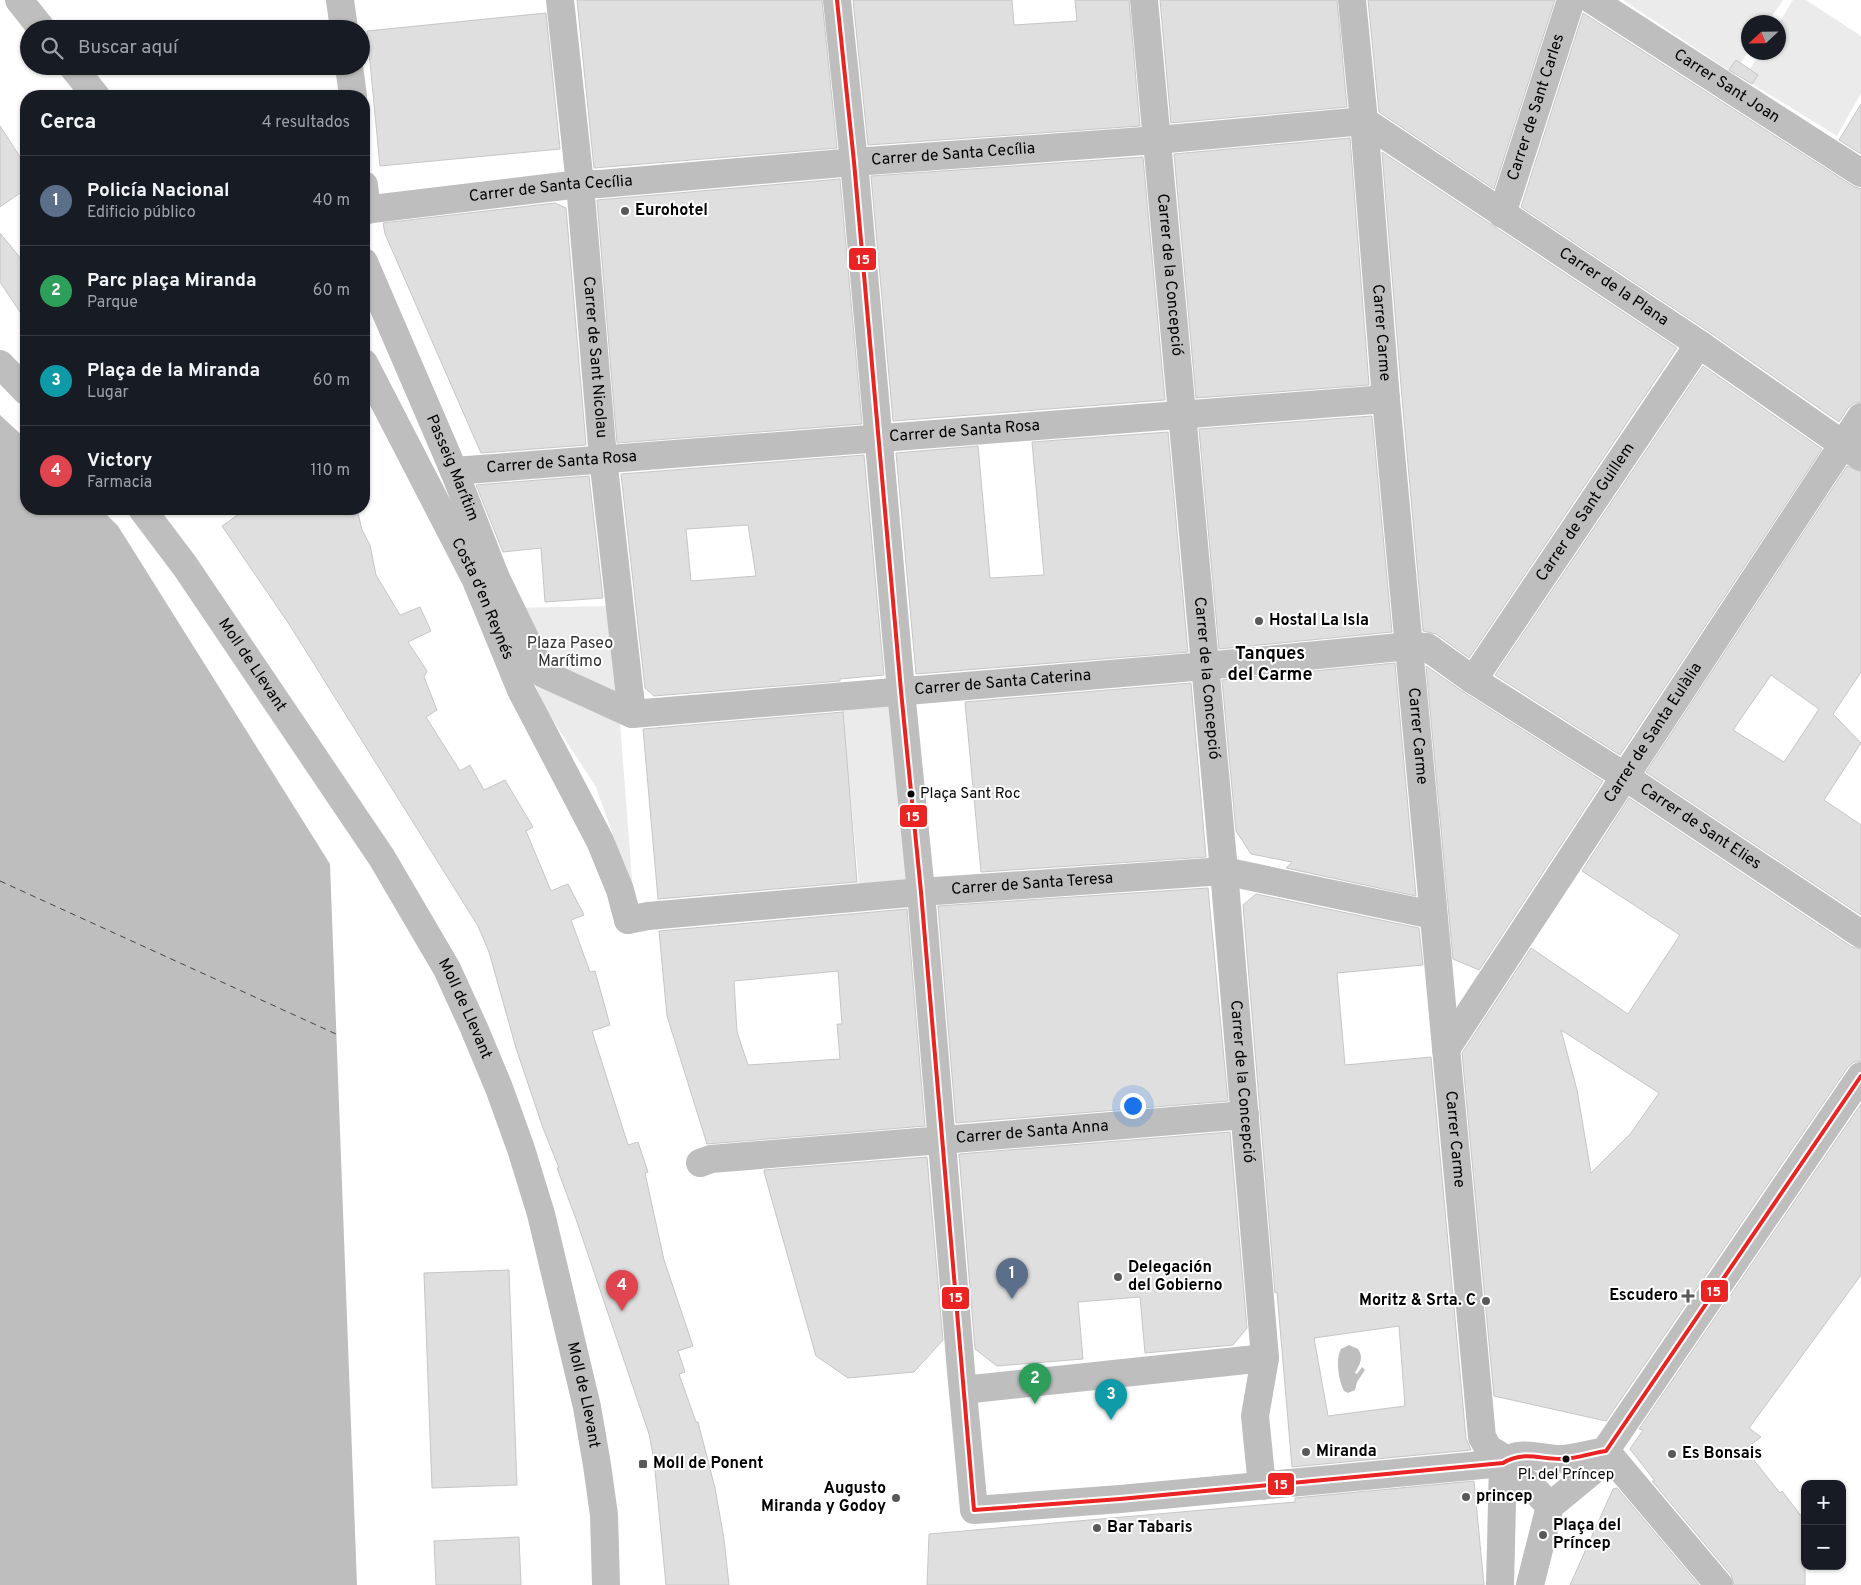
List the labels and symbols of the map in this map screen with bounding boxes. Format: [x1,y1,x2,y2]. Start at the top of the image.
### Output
north arrow [1741,15,1786,60]
street label: Carrer de Sant Carles [1503,31,1569,183]
street label: Carrer Sant Joan [1670,45,1783,128]
street label: Carrer de Santa Cecília [871,139,1036,171]
street label: Carrer de Santa Cecília [468,171,633,207]
street label: Carrer de la Concepció [1152,193,1187,357]
place label: Eurohotel [635,201,708,221]
marker: Eurohotel [619,205,631,217]
street label: Carrer de la Plana [1555,243,1672,331]
line badge: 15 [848,247,877,271]
text: 15 [856,252,870,269]
street label: Carrer de Sant Nicolau [578,276,611,439]
street label: Carrer Carme [1367,283,1395,382]
street label: Passeig Marítim [421,412,483,524]
street label: Carrer de Santa Rosa [888,416,1041,447]
street label: Carrer de Sant Guillem [1532,439,1639,586]
street label: Carrer de Santa Rosa [486,447,638,478]
street label: Costa d'en Reynés [446,535,518,663]
street label: Carrer de la Concepció [1189,596,1224,760]
place label: Hostal La Isla [1269,611,1369,631]
street label: Moll de Llevant [213,615,290,716]
marker: Hostal La Isla [1253,615,1265,627]
park label: Plaza Paseo Marítimo [527,634,613,672]
district label: Tanques del Carme [1228,643,1312,687]
street label: Carrer de Santa Eulàlia [1600,659,1707,807]
street label: Carrer de Santa Caterina [914,666,1092,700]
street label: Carrer Carme [1403,687,1432,785]
street label: Carrer de Sant Elies [1636,779,1765,874]
place label: Plaça Sant Roc [920,785,1020,804]
marker: Plaça Sant Roc [906,789,916,799]
line badge: 15 [899,804,928,828]
text: 15 [906,809,920,826]
street label: Carrer de Santa Teresa [951,869,1114,900]
street label: Moll de Llevant [433,955,496,1062]
street label: Carrer de la Concepció [1225,999,1259,1164]
street label: Carrer Carme [1440,1090,1469,1189]
your location [1120,1093,1146,1119]
street label: Carrer de Santa Anna [955,1116,1109,1149]
pin: 1 [996,1258,1028,1299]
place label: Delegación del Gobierno [1128,1258,1223,1296]
pin: 4 [606,1270,638,1311]
marker: Delegación del Gobierno [1112,1271,1124,1283]
line badge: 15 [1700,1279,1729,1303]
text: 15 [1707,1284,1721,1301]
line badge: 15 [941,1286,970,1310]
place label: Escudero [1609,1286,1678,1306]
text: 15 [949,1290,963,1307]
marker: Escudero [1682,1290,1694,1302]
place label: Moritz & Srta. C [1359,1291,1476,1311]
marker: Moritz & Srta. C [1480,1295,1492,1307]
street label: Moll de Llevant [562,1340,604,1450]
pin: 2 [1019,1363,1051,1404]
pin: 3 [1095,1379,1127,1420]
place label: Miranda [1316,1442,1377,1462]
place label: Es Bonsais [1682,1444,1762,1464]
marker: Miranda [1300,1446,1312,1458]
marker: Es Bonsais [1666,1448,1678,1460]
place label: Moll de Ponent [653,1454,763,1474]
marker: Pl. del Príncep [1561,1454,1571,1464]
marker: Moll de Ponent [637,1458,649,1470]
place label: Pl. del Príncep [1518,1466,1614,1485]
line badge: 15 [1267,1472,1295,1496]
text: 15 [1274,1477,1288,1494]
place label: Augusto Miranda y Godoy [761,1479,886,1517]
place label: princep [1476,1487,1533,1507]
marker: princep [1460,1491,1472,1503]
marker: Augusto Miranda y Godoy [890,1492,902,1504]
place label: Plaça del Príncep [1553,1516,1621,1554]
place label: Bar Tabaris [1107,1518,1193,1538]
marker: Bar Tabaris [1091,1522,1103,1534]
marker: Plaça del Príncep [1537,1529,1549,1541]

